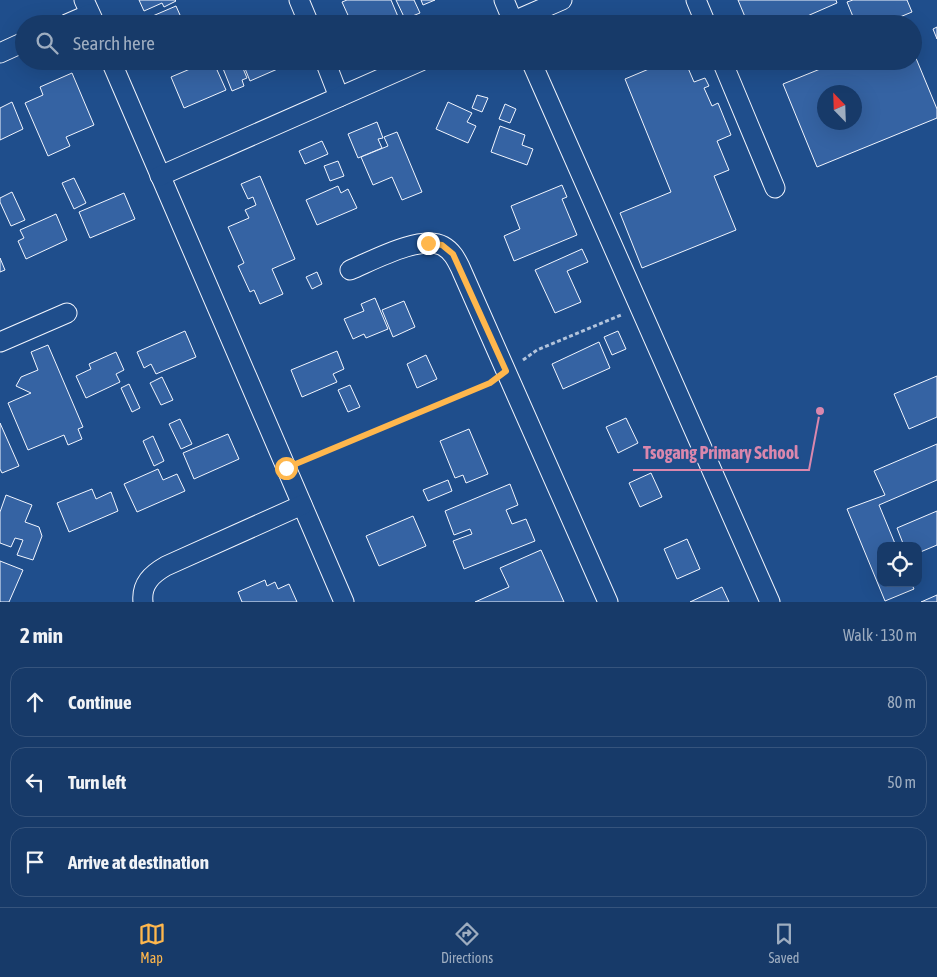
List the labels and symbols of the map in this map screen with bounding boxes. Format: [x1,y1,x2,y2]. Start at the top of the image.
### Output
north arrow [817,85,862,130]
route end [417,232,440,255]
callout: Tsogang Primary School [633,437,809,470]
text: Tsogang Primary School [643,442,799,463]
route start [275,457,298,480]

